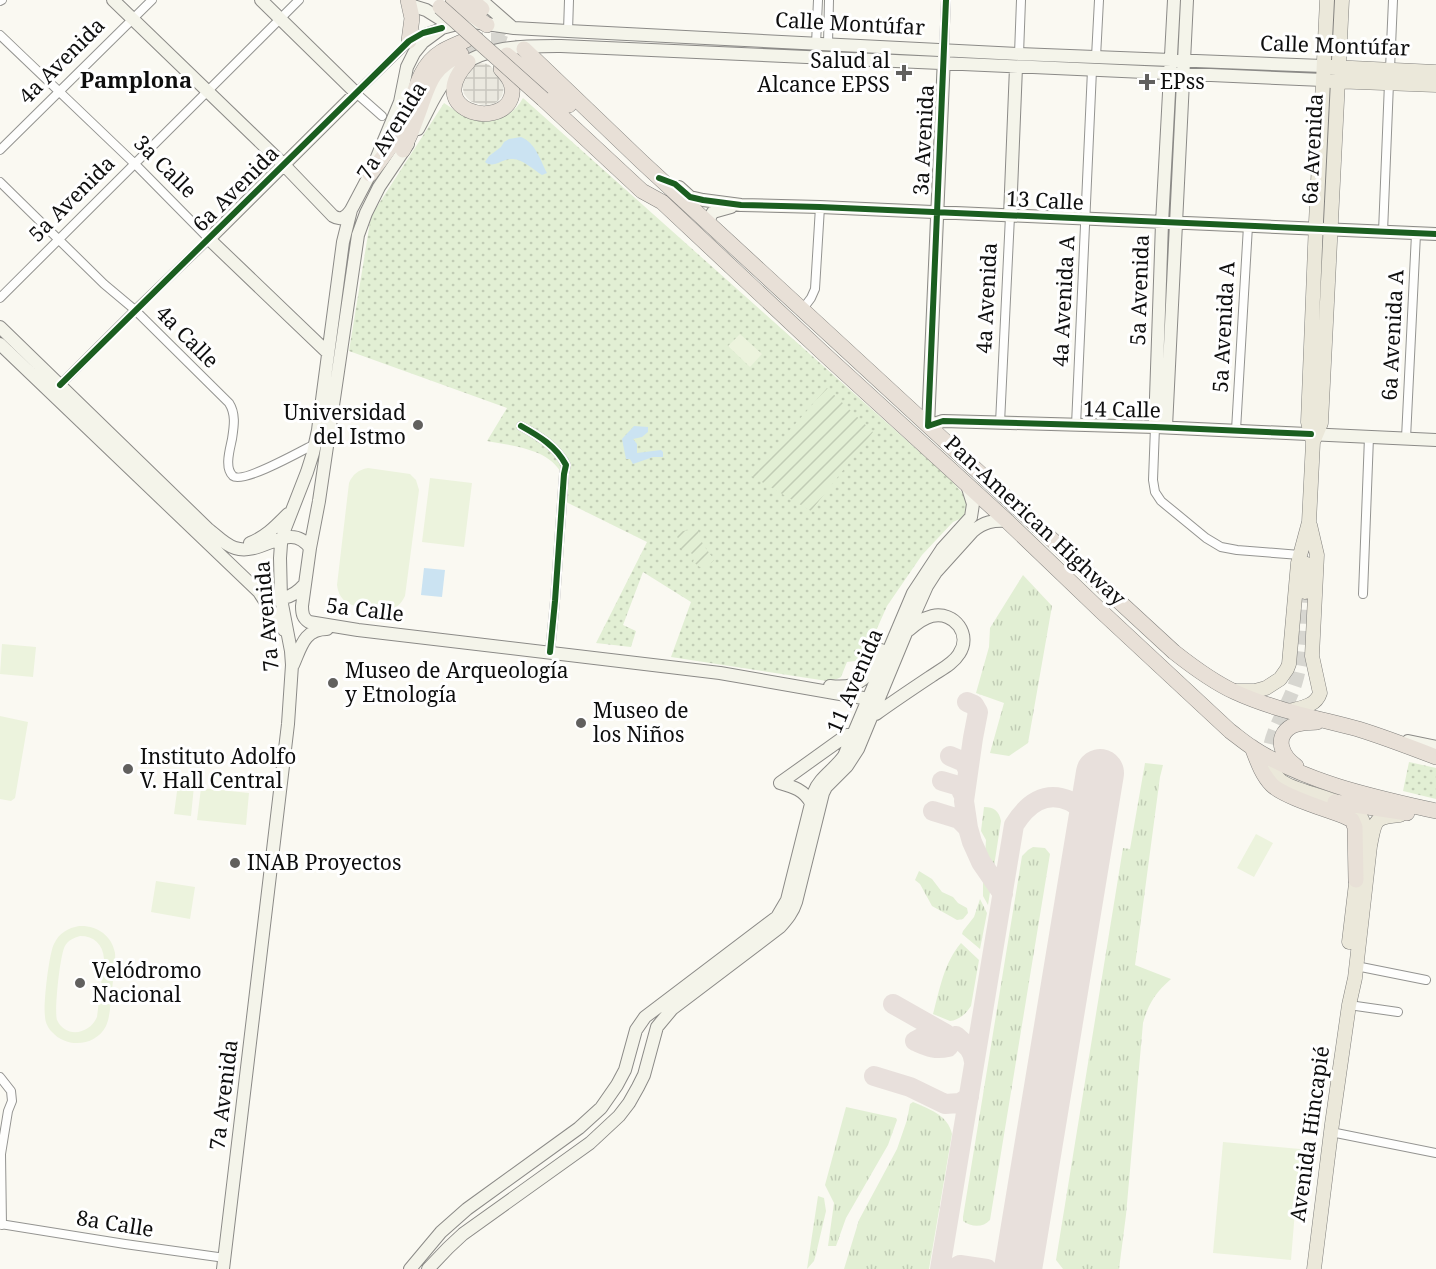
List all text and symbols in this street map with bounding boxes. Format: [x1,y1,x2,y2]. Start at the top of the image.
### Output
street label: Calle Montúfar [774,5,926,41]
street label: 4a Avenida [12,11,110,109]
street label: Calle Montúfar [1260,28,1411,62]
place label: Salud al Alcance EPSS [757,46,890,98]
district label: Pamplona [80,64,192,94]
marker: Salud al Alcance EPSS [895,64,913,82]
place label: EPss [1160,67,1205,95]
marker: EPss [1138,73,1156,91]
street label: 7a Avenida [350,76,432,185]
street label: 3a Avenida [906,84,940,196]
street label: 6a Avenida [1295,93,1329,205]
street label: 3a Calle [128,129,203,204]
street label: 6a Avenida [186,139,284,237]
street label: 5a Avenida [22,149,120,247]
street label: 13 Calle [1005,184,1085,216]
street label: 5a Avenida [1123,234,1155,346]
street label: 4a Avenida A [1046,235,1080,367]
street label: 4a Avenida [969,242,1003,354]
street label: 5a Avenida A [1206,261,1240,393]
street label: 6a Avenida A [1375,269,1409,401]
street label: 4a Calle [150,299,225,374]
street label: 14 Calle [1083,394,1161,424]
place label: Universidad del Istmo [284,398,406,450]
marker: Universidad del Istmo [411,418,425,432]
street label: Pan-American Highway [939,429,1132,612]
street label: 7a Avenida [247,560,285,673]
street label: 5a Calle [325,590,406,628]
street label: 11 Avenida [820,624,889,737]
place label: Museo de Arqueología y Etnología [345,656,569,708]
marker: Museo de Arqueología y Etnología [326,676,340,690]
place label: Museo de los Niños [593,696,688,748]
marker: Museo de los Niños [574,716,588,730]
place label: Instituto Adolfo V. Hall Central [140,742,296,794]
marker: Instituto Adolfo V. Hall Central [121,762,135,776]
place label: INAB Proyectos [247,848,401,876]
marker: INAB Proyectos [228,856,242,870]
place label: Velódromo Nacional [92,956,202,1008]
marker: Velódromo Nacional [73,976,87,990]
street label: 7a Avenida [202,1038,244,1152]
street label: Avenida Hincapié [1283,1044,1335,1224]
street label: 8a Calle [74,1203,156,1243]

